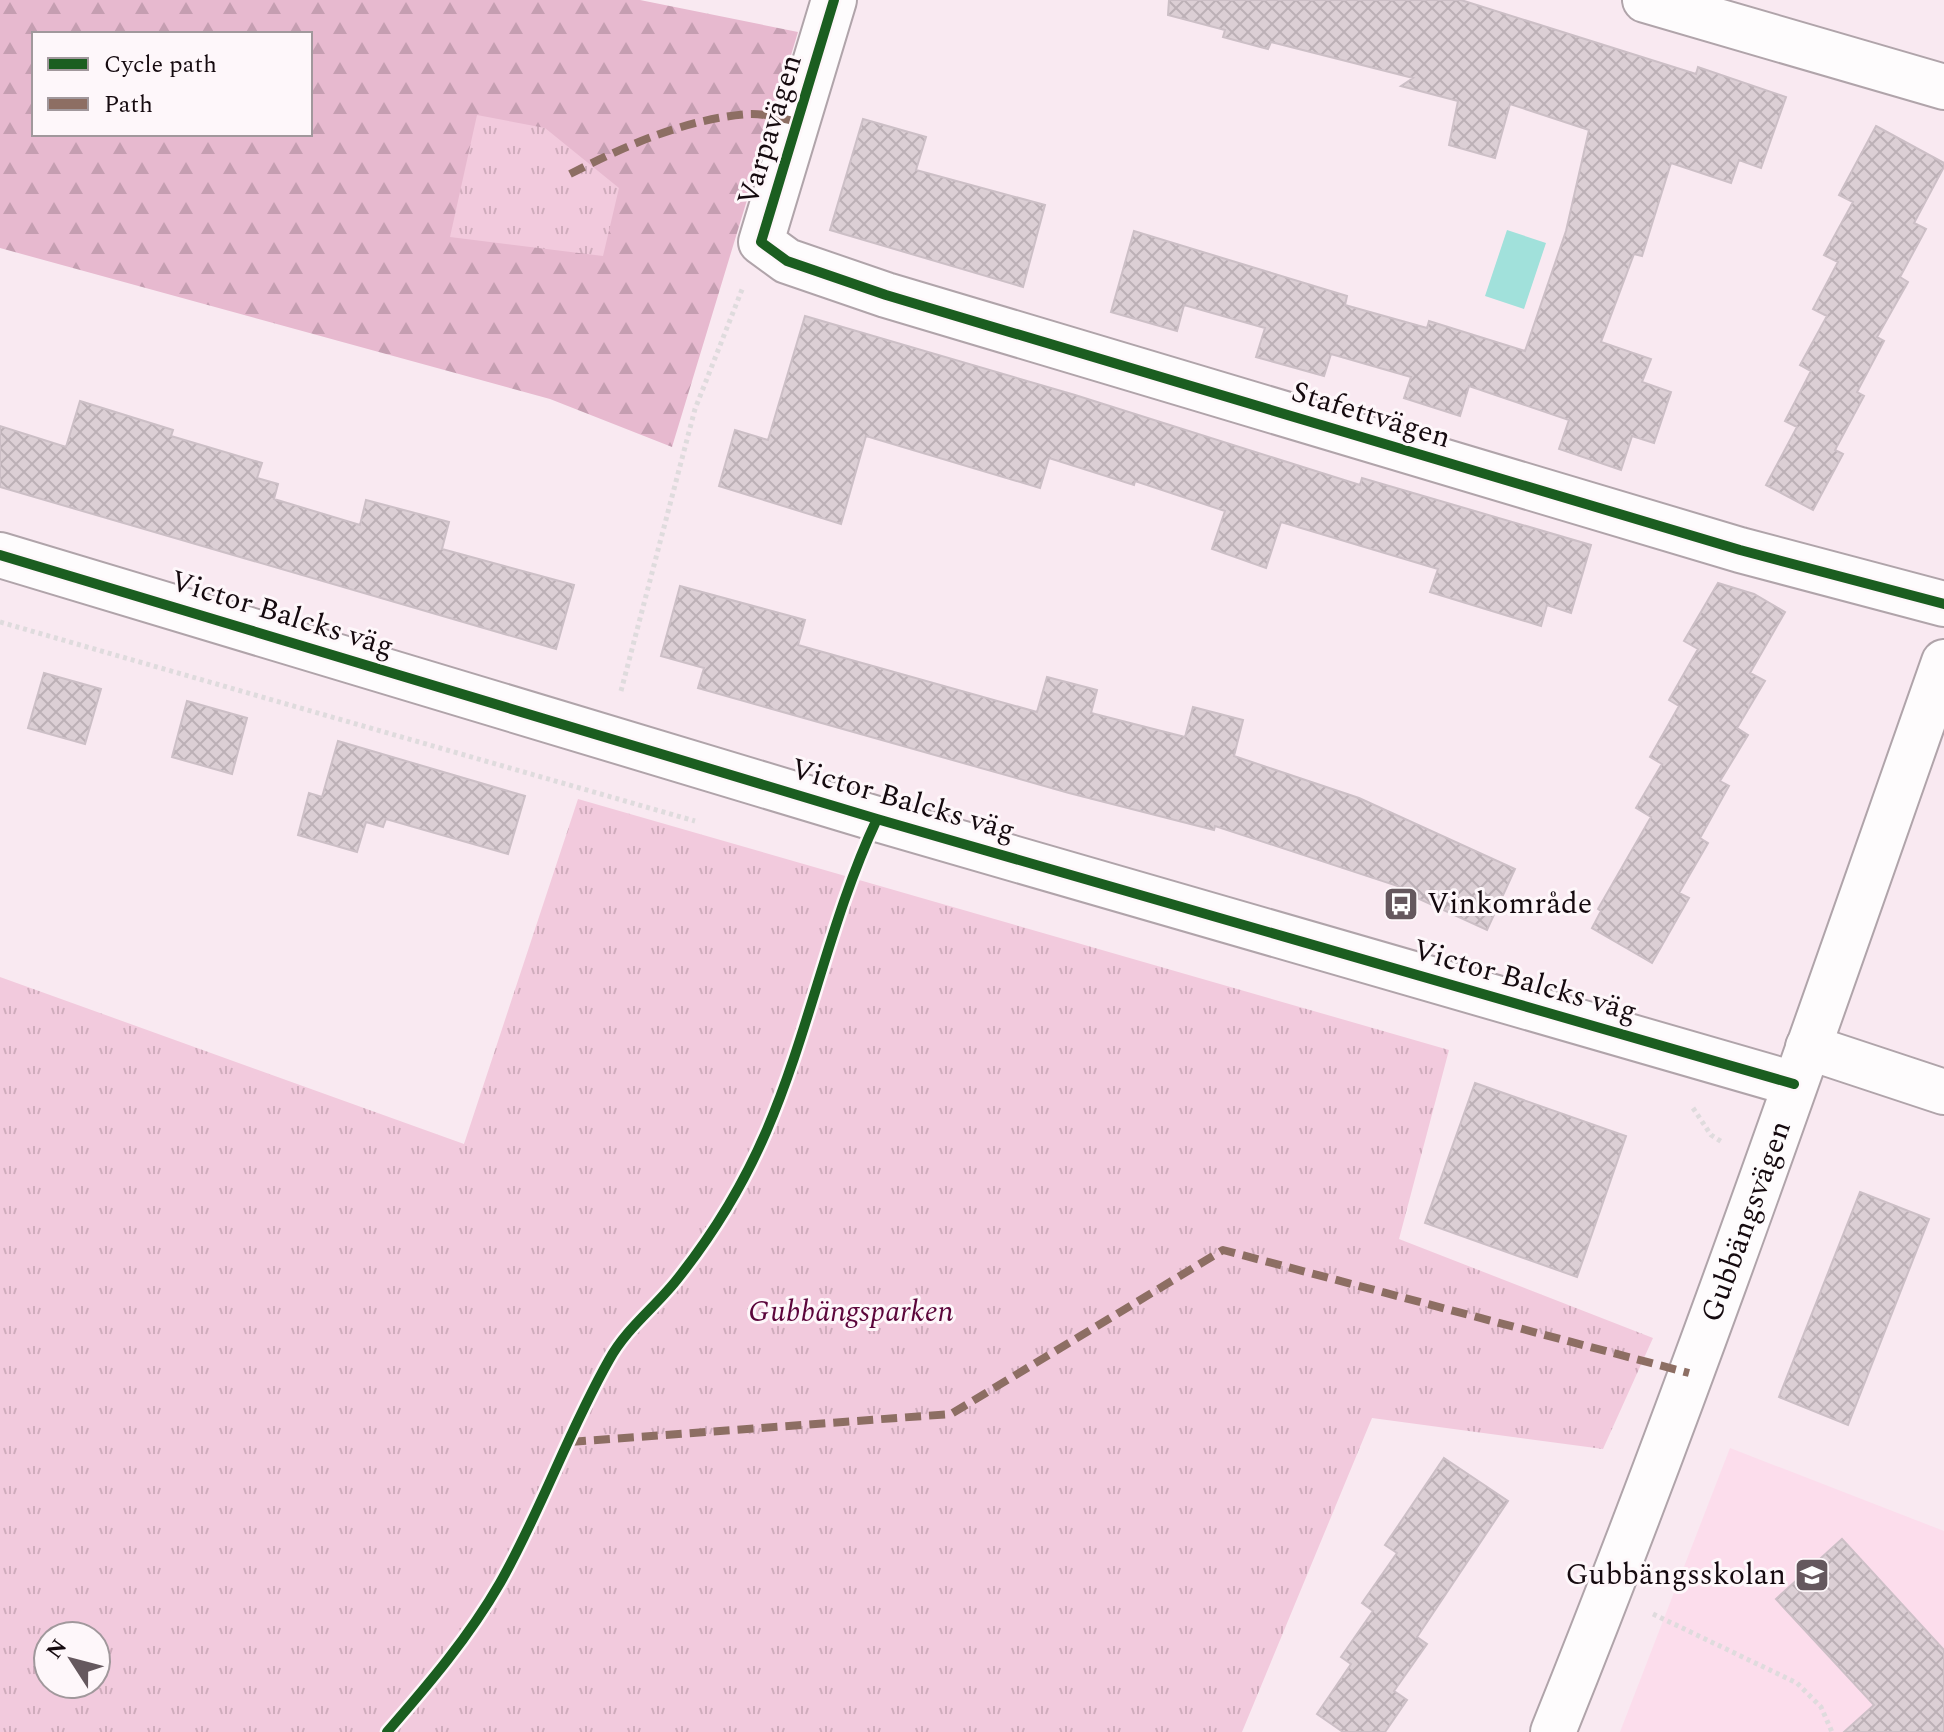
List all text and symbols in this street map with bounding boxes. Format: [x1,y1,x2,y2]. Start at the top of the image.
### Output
legend [32,32,312,136]
text: Cycle path [104,47,217,83]
street label: Varpavägen [725,49,815,211]
text: Path [104,87,153,123]
street label: Stafettvägen [1286,369,1456,461]
street label: Victor Balcks väg [165,558,399,670]
street label: Victor Balcks väg [785,746,1021,854]
place label: Vinkområde [1427,881,1592,927]
bus stop icon: Vinkområde [1382,885,1420,923]
street label: Victor Balcks väg [1407,927,1643,1035]
street label: Gubbängsvägen [1689,1114,1804,1329]
park label: Gubbängsparken [748,1289,954,1335]
place label: Gubbängsskolan [1566,1552,1786,1598]
school or university icon: Gubbängsskolan [1793,1556,1831,1594]
north arrow [32,1620,112,1700]
text: N [38,1632,76,1666]

